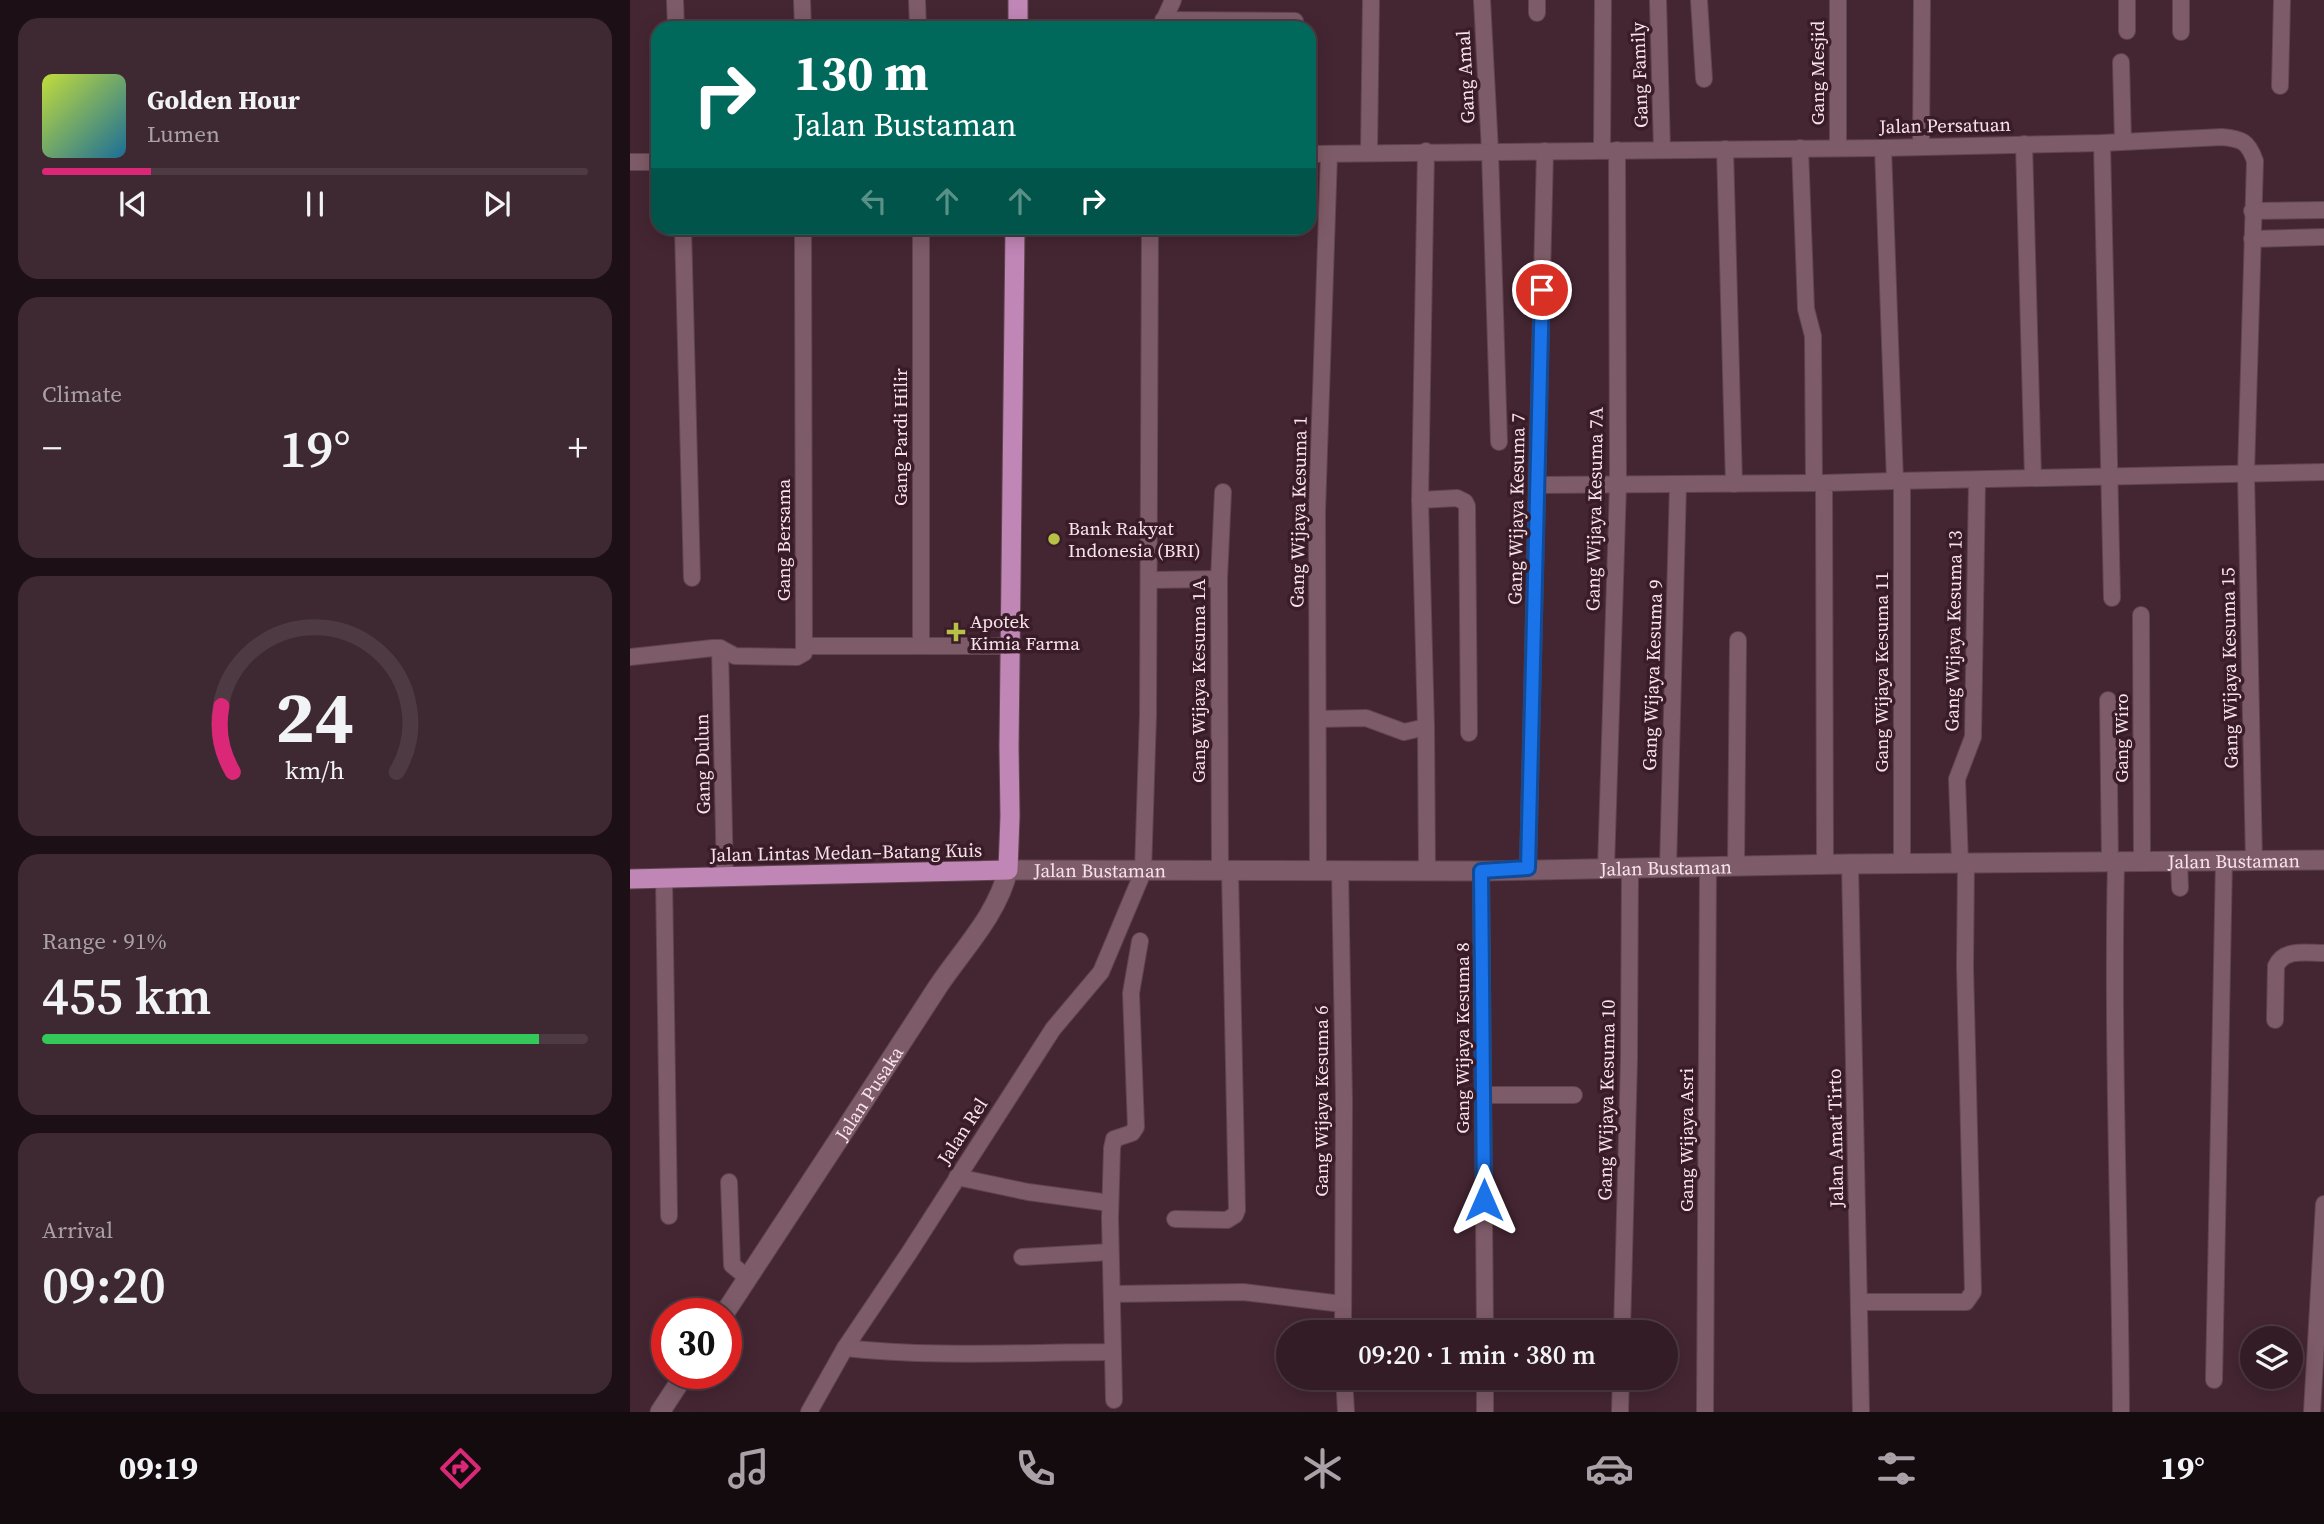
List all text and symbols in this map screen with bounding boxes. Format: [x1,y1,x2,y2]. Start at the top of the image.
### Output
street label: Gang Mesjid [1804,20,1830,125]
street label: Gang Family [1624,21,1654,128]
street label: Gang Amal [1450,29,1480,124]
text: 130 m [794,39,929,106]
icon: right [679,49,770,140]
text: Golden Hour [147,82,300,118]
text: Jalan Bustaman [794,103,1017,147]
street label: Jalan Persatuan [1878,111,2011,139]
text: Lumen [147,118,220,150]
icon: left [855,182,893,220]
icon: ahead [928,182,966,220]
icon: ahead [1001,182,1039,220]
icon: right [1074,182,1112,220]
icon: previous [114,185,152,223]
icon: pause [296,185,334,223]
icon: next [478,185,516,223]
pin [1512,260,1572,320]
icon: arrive [1523,271,1561,309]
street label: Gang Pardi Hilir [887,368,913,506]
text: Climate [42,378,122,410]
street label: Gang Wijaya Kesuma 7A [1579,406,1609,611]
text: 19° [279,413,351,484]
street label: Gang Wijaya Kesuma 7 [1501,413,1531,605]
street label: Gang Wijaya Kesuma 1 [1283,416,1313,608]
text: − [42,422,62,474]
text: + [568,422,588,474]
street label: Gang Bersama [770,478,796,601]
place label: Bank Rakyat Indonesia (BRI) [1068,515,1201,563]
street label: Gang Wijaya Kesuma 13 [1938,530,1968,732]
marker: Bank Rakyat Indonesia (BRI) [1046,531,1062,547]
street label: Gang Wijaya Kesuma 15 [2214,567,2244,769]
street label: Gang Wijaya Kesuma 11 [1868,571,1894,773]
street label: Gang Wijaya Kesuma 1A [1185,579,1211,783]
street label: Gang Wijaya Kesuma 9 [1636,579,1668,771]
place label: Apotek Kimia Farma [970,608,1080,656]
marker: Apotek Kimia Farma [948,624,964,640]
text: 24 [276,667,354,766]
street label: Gang Wiro [2108,693,2134,783]
street label: Gang Dulun [688,713,716,815]
text: km/h [285,753,345,787]
street label: Jalan Lintas Medan–Batang Kuis [709,837,982,867]
street label: Jalan Bustaman [2167,847,2300,874]
street label: Jalan Bustaman [1599,853,1732,882]
street label: Jalan Bustaman [1033,857,1166,883]
text: Range · 91% [42,925,167,957]
street label: Gang Wijaya Kesuma 8 [1449,942,1475,1134]
text: 455 km [42,960,211,1031]
street label: Gang Wijaya Kesuma 10 [1591,999,1621,1201]
street label: Gang Wijaya Kesuma 6 [1308,1005,1334,1197]
street label: Jalan Pusaka [828,1041,909,1146]
street label: Gang Wijaya Asri [1673,1068,1699,1212]
street label: Jalan Amat Tirto [1821,1068,1849,1209]
street label: Jalan Rel [930,1092,993,1170]
position arrow [1447,1163,1521,1237]
text: Arrival [42,1214,113,1246]
text: 09:20 [42,1249,166,1320]
speed limit sign: 30 [651,1298,742,1389]
map controls [2240,1326,2303,1389]
button: layers [2240,1326,2303,1389]
text: 09:20 · 1 min · 380 m [1358,1337,1596,1373]
icon: directions [436,1444,485,1493]
icon: music [724,1444,773,1493]
icon: phone [1011,1444,1060,1493]
icon: climate [1298,1444,1347,1493]
icon: car [1585,1444,1634,1493]
icon: filters [1872,1444,1921,1493]
text: 09:19 [119,1446,198,1490]
text: 19° [2160,1446,2205,1490]

